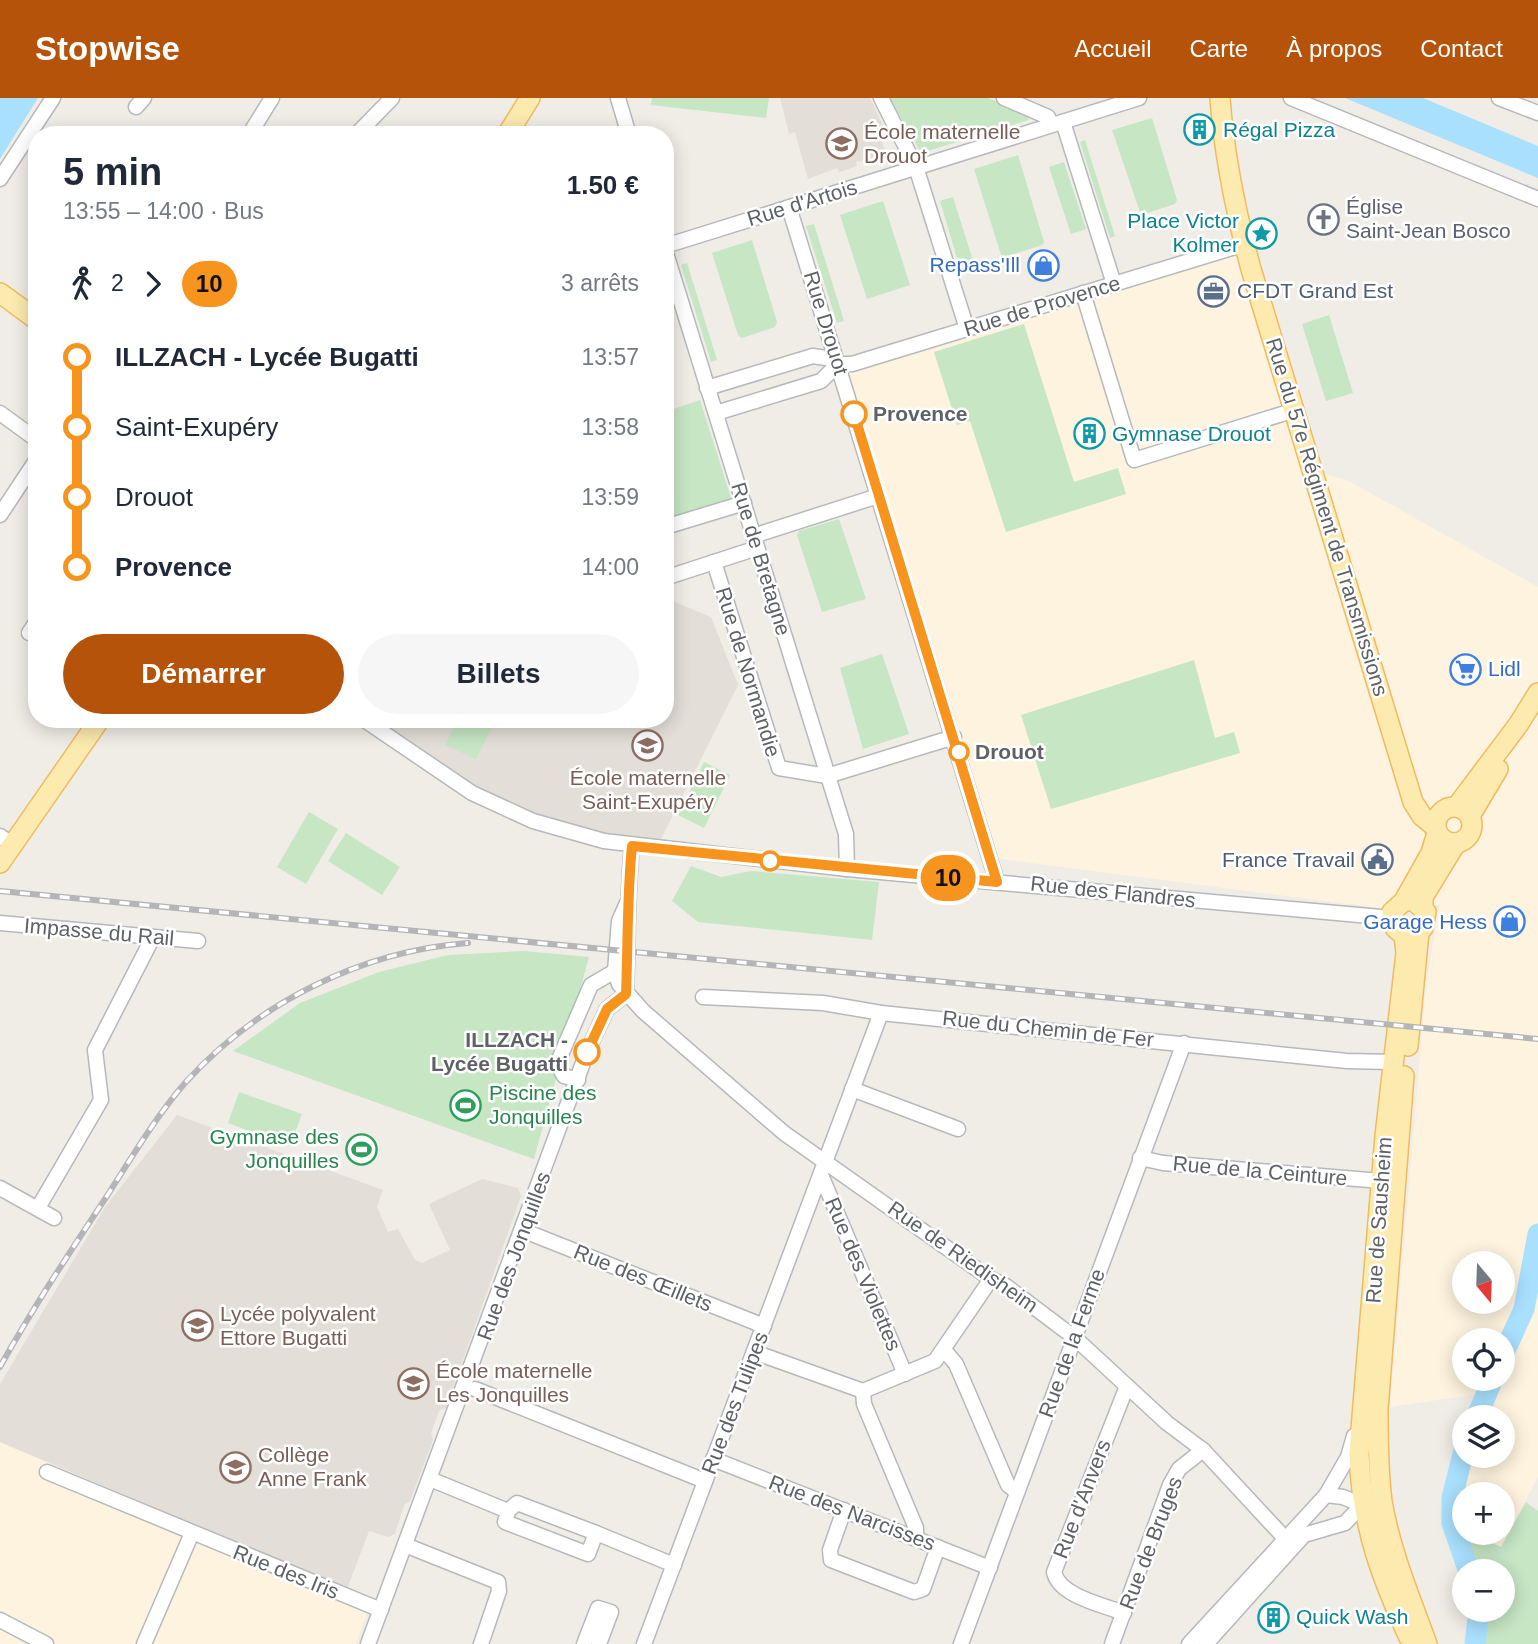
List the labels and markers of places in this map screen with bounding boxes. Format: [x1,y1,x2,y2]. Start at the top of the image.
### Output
building icon: Régal Pizza [1183,113,1217,147]
place label: Régal Pizza [1223,118,1335,141]
place label: École maternelle Drouot [864,120,1020,167]
school or university icon: École maternelle Drouot [824,127,858,161]
place label: Église Saint-Jean Bosco [1346,195,1511,242]
church icon: Église Saint-Jean Bosco [1306,202,1340,236]
place label: Place Victor Kolmer [1127,209,1239,256]
place icon: Place Victor Kolmer [1245,216,1279,250]
shop icon: Repass'Ill [1026,248,1060,282]
place label: Repass'Ill [930,253,1020,276]
office icon: CFDT Grand Est [1197,274,1231,308]
place label: CFDT Grand Est [1237,279,1393,302]
marker: Provence [841,401,867,427]
place label: Provence [873,402,968,425]
building icon: Gymnase Drouot [1072,417,1106,451]
place label: Gymnase Drouot [1112,422,1271,445]
supermarket icon: Lidl [1448,652,1482,686]
place label: Lidl [1488,657,1521,680]
school or university icon: École maternelle Saint-Exupéry [631,729,665,763]
place label: Drouot [975,740,1044,763]
marker: Drouot [949,742,969,762]
place label: École maternelle Saint-Exupéry [570,766,726,813]
public building icon: France Travail [1361,843,1395,877]
place label: France Travail [1222,848,1355,871]
unlabelled marker [760,851,780,871]
shop icon: Garage Hess [1493,905,1527,939]
place label: Garage Hess [1363,910,1487,933]
place label: ILLZACH - Lycée Bugatti [431,1028,568,1075]
marker: ILLZACH - Lycée Bugatti [574,1039,600,1065]
place label: Piscine des Jonquilles [489,1081,596,1128]
sports icon: Piscine des Jonquilles [449,1088,483,1122]
place label: Gymnase des Jonquilles [209,1125,339,1172]
sports icon: Gymnase des Jonquilles [345,1132,379,1166]
place label: Lycée polyvalent Ettore Bugatti [220,1302,376,1349]
school or university icon: Lycée polyvalent Ettore Bugatti [180,1309,214,1343]
place label: École maternelle Les Jonquilles [436,1359,592,1406]
school or university icon: École maternelle Les Jonquilles [396,1366,430,1400]
place label: Collège Anne Frank [258,1443,367,1490]
school or university icon: Collège Anne Frank [218,1450,252,1484]
building icon: Quick Wash [1256,1600,1290,1634]
place label: Quick Wash [1296,1605,1408,1628]

